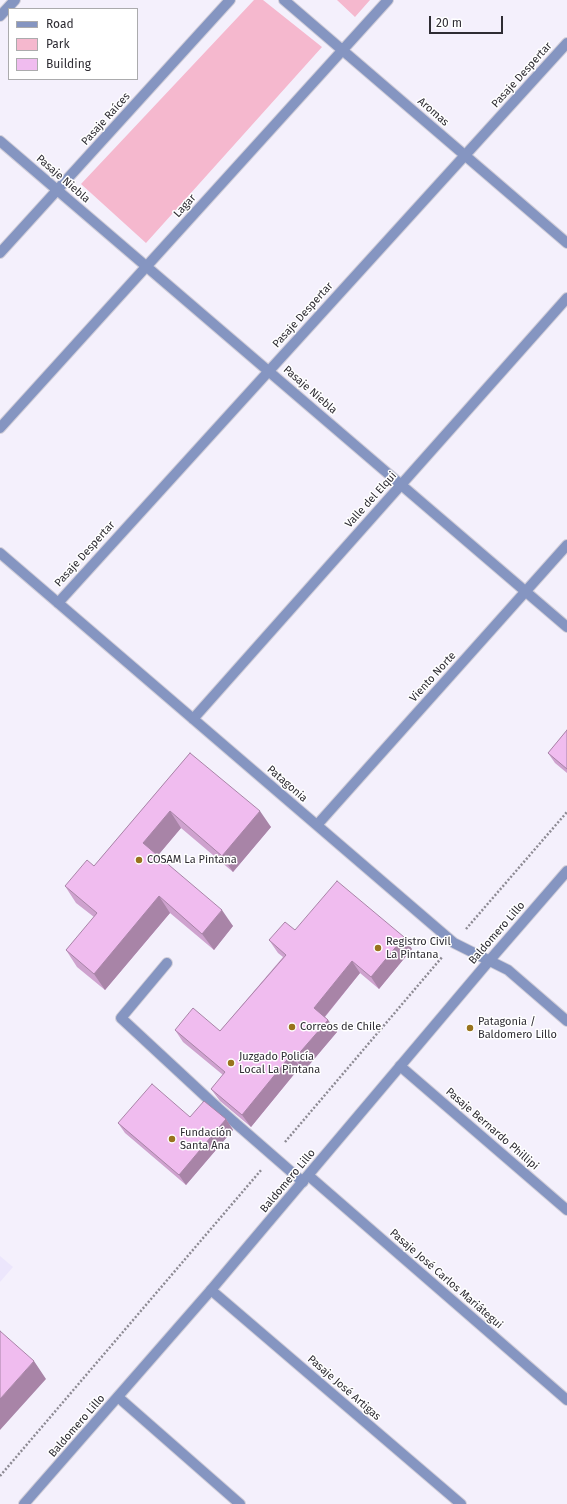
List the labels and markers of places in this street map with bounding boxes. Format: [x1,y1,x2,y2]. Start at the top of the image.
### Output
place label: COSAM La Pintana [147,853,237,867]
marker: COSAM La Pintana [134,855,144,865]
place label: Registro Civil La Pintana [386,935,451,961]
marker: Registro Civil La Pintana [373,943,383,953]
place label: Patagonia / Baldomero Lillo [478,1015,557,1041]
place label: Correos de Chile [300,1020,381,1034]
marker: Correos de Chile [287,1022,297,1032]
marker: Patagonia / Baldomero Lillo [465,1023,475,1033]
place label: Juzgado Policía Local La Pintana [239,1050,320,1076]
marker: Juzgado Policía Local La Pintana [226,1058,236,1068]
place label: Fundación Santa Ana [180,1126,232,1152]
marker: Fundación Santa Ana [167,1134,177,1144]

